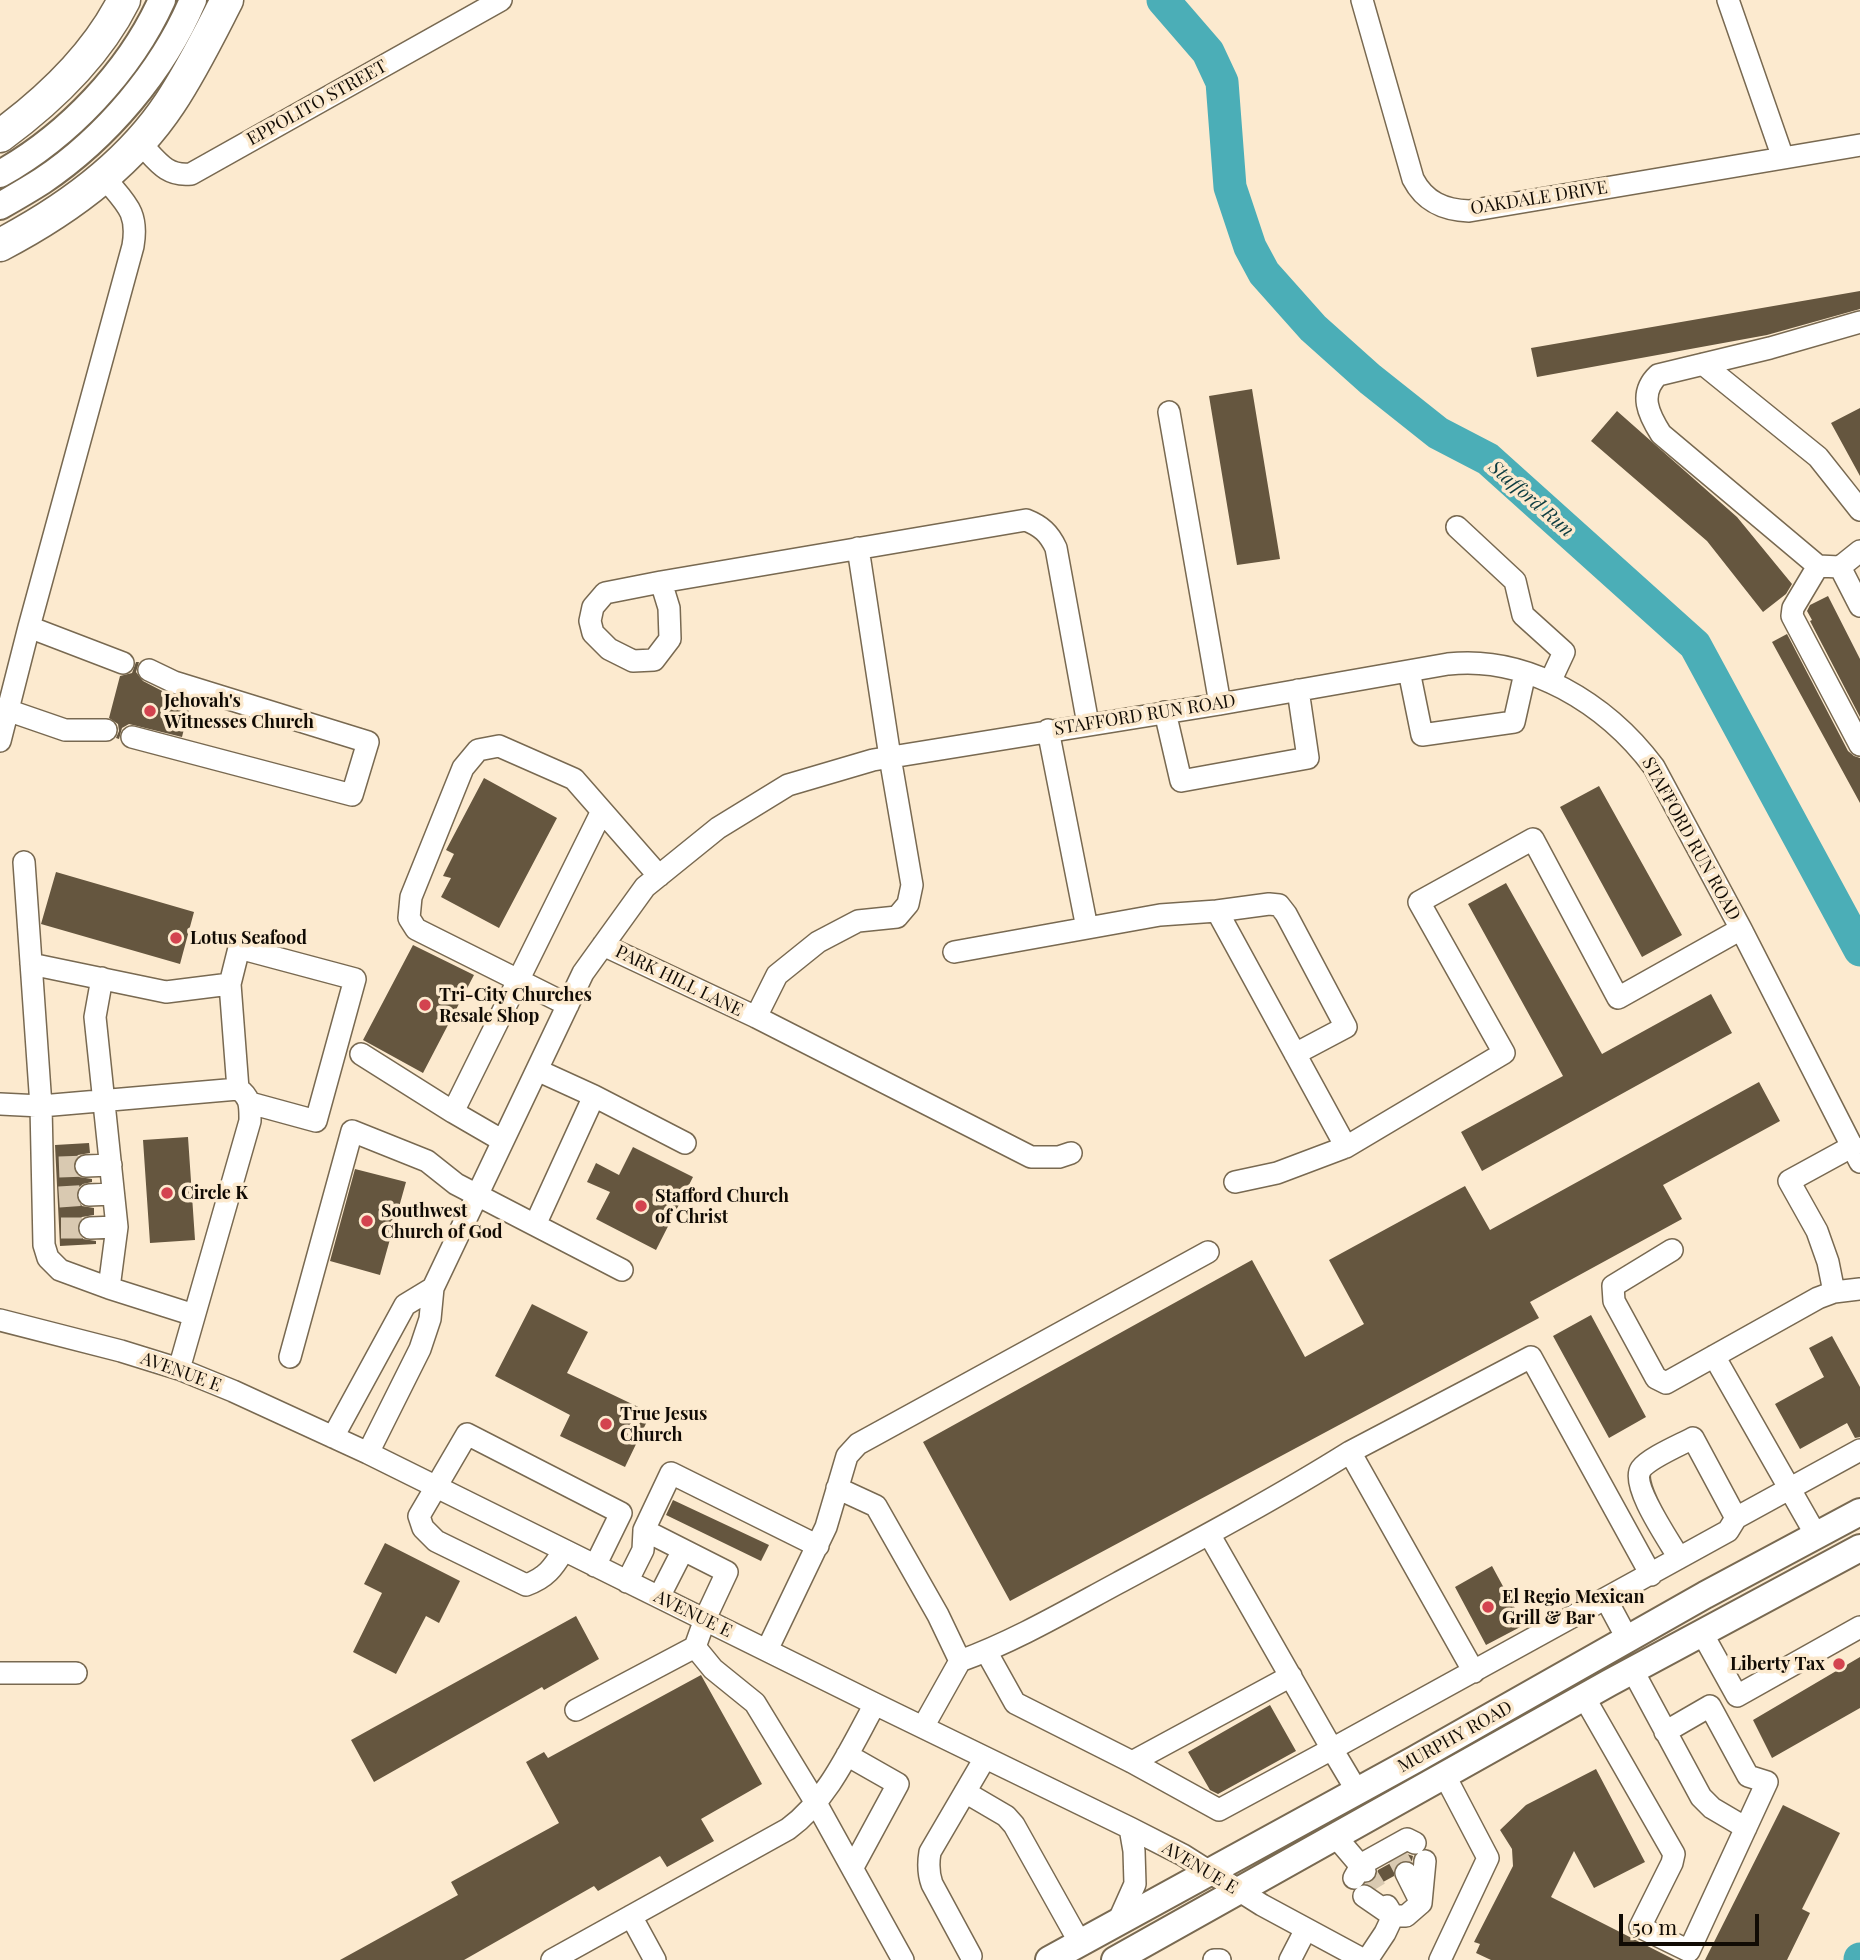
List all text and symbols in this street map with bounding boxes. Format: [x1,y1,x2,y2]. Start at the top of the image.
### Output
street label: EPPOLITO STREET [243,56,391,150]
street label: OAKDALE DRIVE [1469,177,1609,219]
water label: Stafford Run [1484,456,1578,542]
place label: Jehovah's Witnesses Church [164,690,314,732]
street label: STAFFORD RUN ROAD [1053,690,1237,740]
marker: Jehovah's Witnesses Church [142,703,158,719]
street label: STAFFORD RUN ROAD [1637,754,1745,924]
place label: Lotus Seafood [190,927,307,949]
marker: Lotus Seafood [168,930,184,946]
street label: PARK HILL LANE [612,941,746,1021]
place label: Tri-City Churches Resale Shop [439,984,592,1026]
marker: Tri-City Churches Resale Shop [417,997,433,1013]
place label: Circle K [181,1182,248,1204]
marker: Circle K [159,1185,175,1201]
place label: Stafford Church of Christ [655,1185,789,1228]
marker: Stafford Church of Christ [633,1198,649,1214]
place label: Southwest Church of God [381,1200,503,1242]
marker: Southwest Church of God [359,1213,375,1229]
street label: AVENUE E [138,1347,224,1397]
place label: True Jesus Church [620,1403,707,1446]
marker: True Jesus Church [598,1416,614,1432]
street label: AVENUE E [650,1586,736,1642]
place label: El Regio Mexican Grill & Bar [1502,1586,1644,1628]
marker: El Regio Mexican Grill & Bar [1480,1599,1496,1615]
place label: Liberty Tax [1730,1653,1825,1675]
marker: Liberty Tax [1831,1656,1847,1672]
street label: MURPHY ROAD [1394,1697,1516,1777]
street label: AVENUE E [1158,1837,1242,1899]
scale bar [1622,1900,1762,1944]
text: 50 m [1632,1912,1677,1940]

